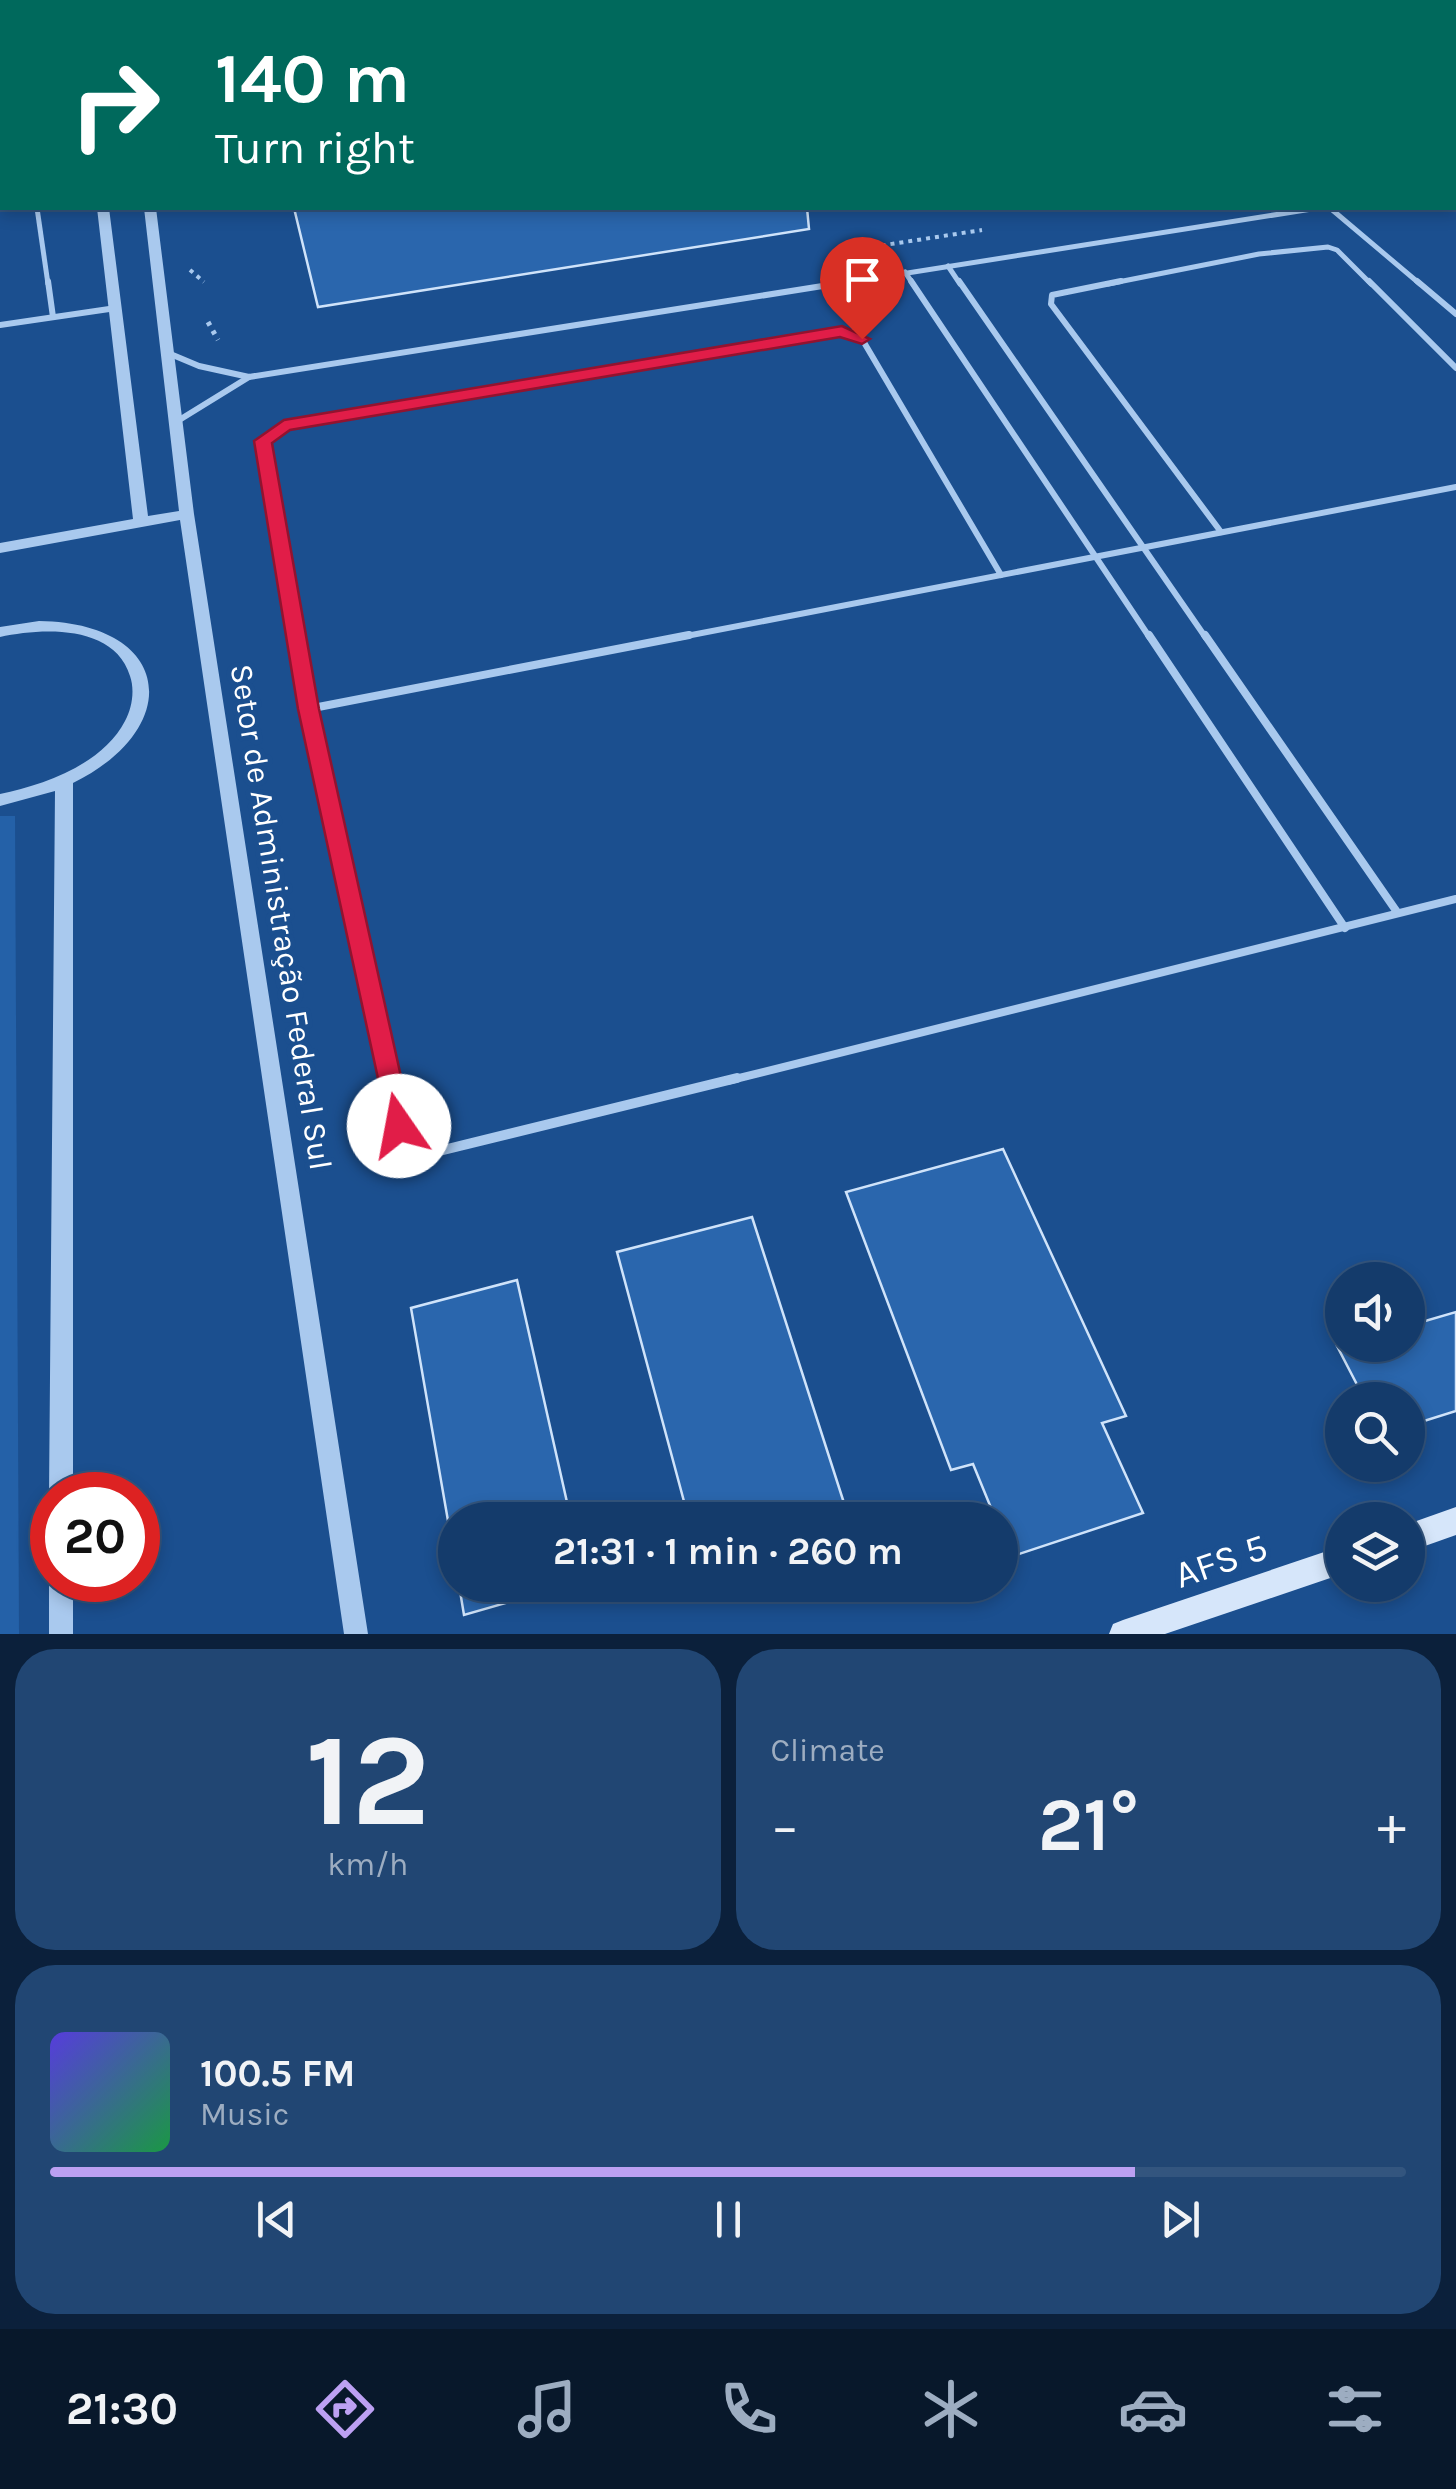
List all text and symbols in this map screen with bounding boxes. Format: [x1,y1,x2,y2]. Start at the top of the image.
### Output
text: 140 m [215,38,410,120]
icon: right [50,40,180,170]
text: Turn right [215,122,415,174]
pin [820,237,905,340]
icon: arrive [835,252,890,307]
street label: Setor de Administração Federal Sul [223,662,339,1172]
position arrow [347,1074,451,1178]
map controls [1325,1262,1425,1602]
button: sound [1325,1262,1425,1362]
button: search [1325,1382,1425,1482]
speed limit sign: 20 [30,1472,160,1602]
button: layers [1325,1502,1425,1602]
street label: AFS 5 [1169,1524,1273,1598]
text: 21:31 · 1 min · 260 m [553,1529,903,1574]
text: 12 [305,1705,430,1857]
text: Climate [771,1732,885,1769]
text: 21° [1038,1781,1139,1869]
text: − [771,1794,799,1858]
text: + [1377,1794,1406,1858]
text: km/h [327,1846,408,1883]
text: 100.5 FM [200,2051,356,2096]
text: Music [200,2096,289,2133]
icon: previous [249,2192,304,2247]
icon: pause [701,2192,756,2247]
icon: next [1153,2192,1208,2247]
icon: directions [310,2374,380,2444]
icon: music [512,2374,582,2444]
icon: phone [714,2374,784,2444]
icon: climate [916,2374,986,2444]
icon: car [1118,2374,1188,2444]
icon: filters [1320,2374,1390,2444]
text: 21:30 [66,2383,178,2435]

